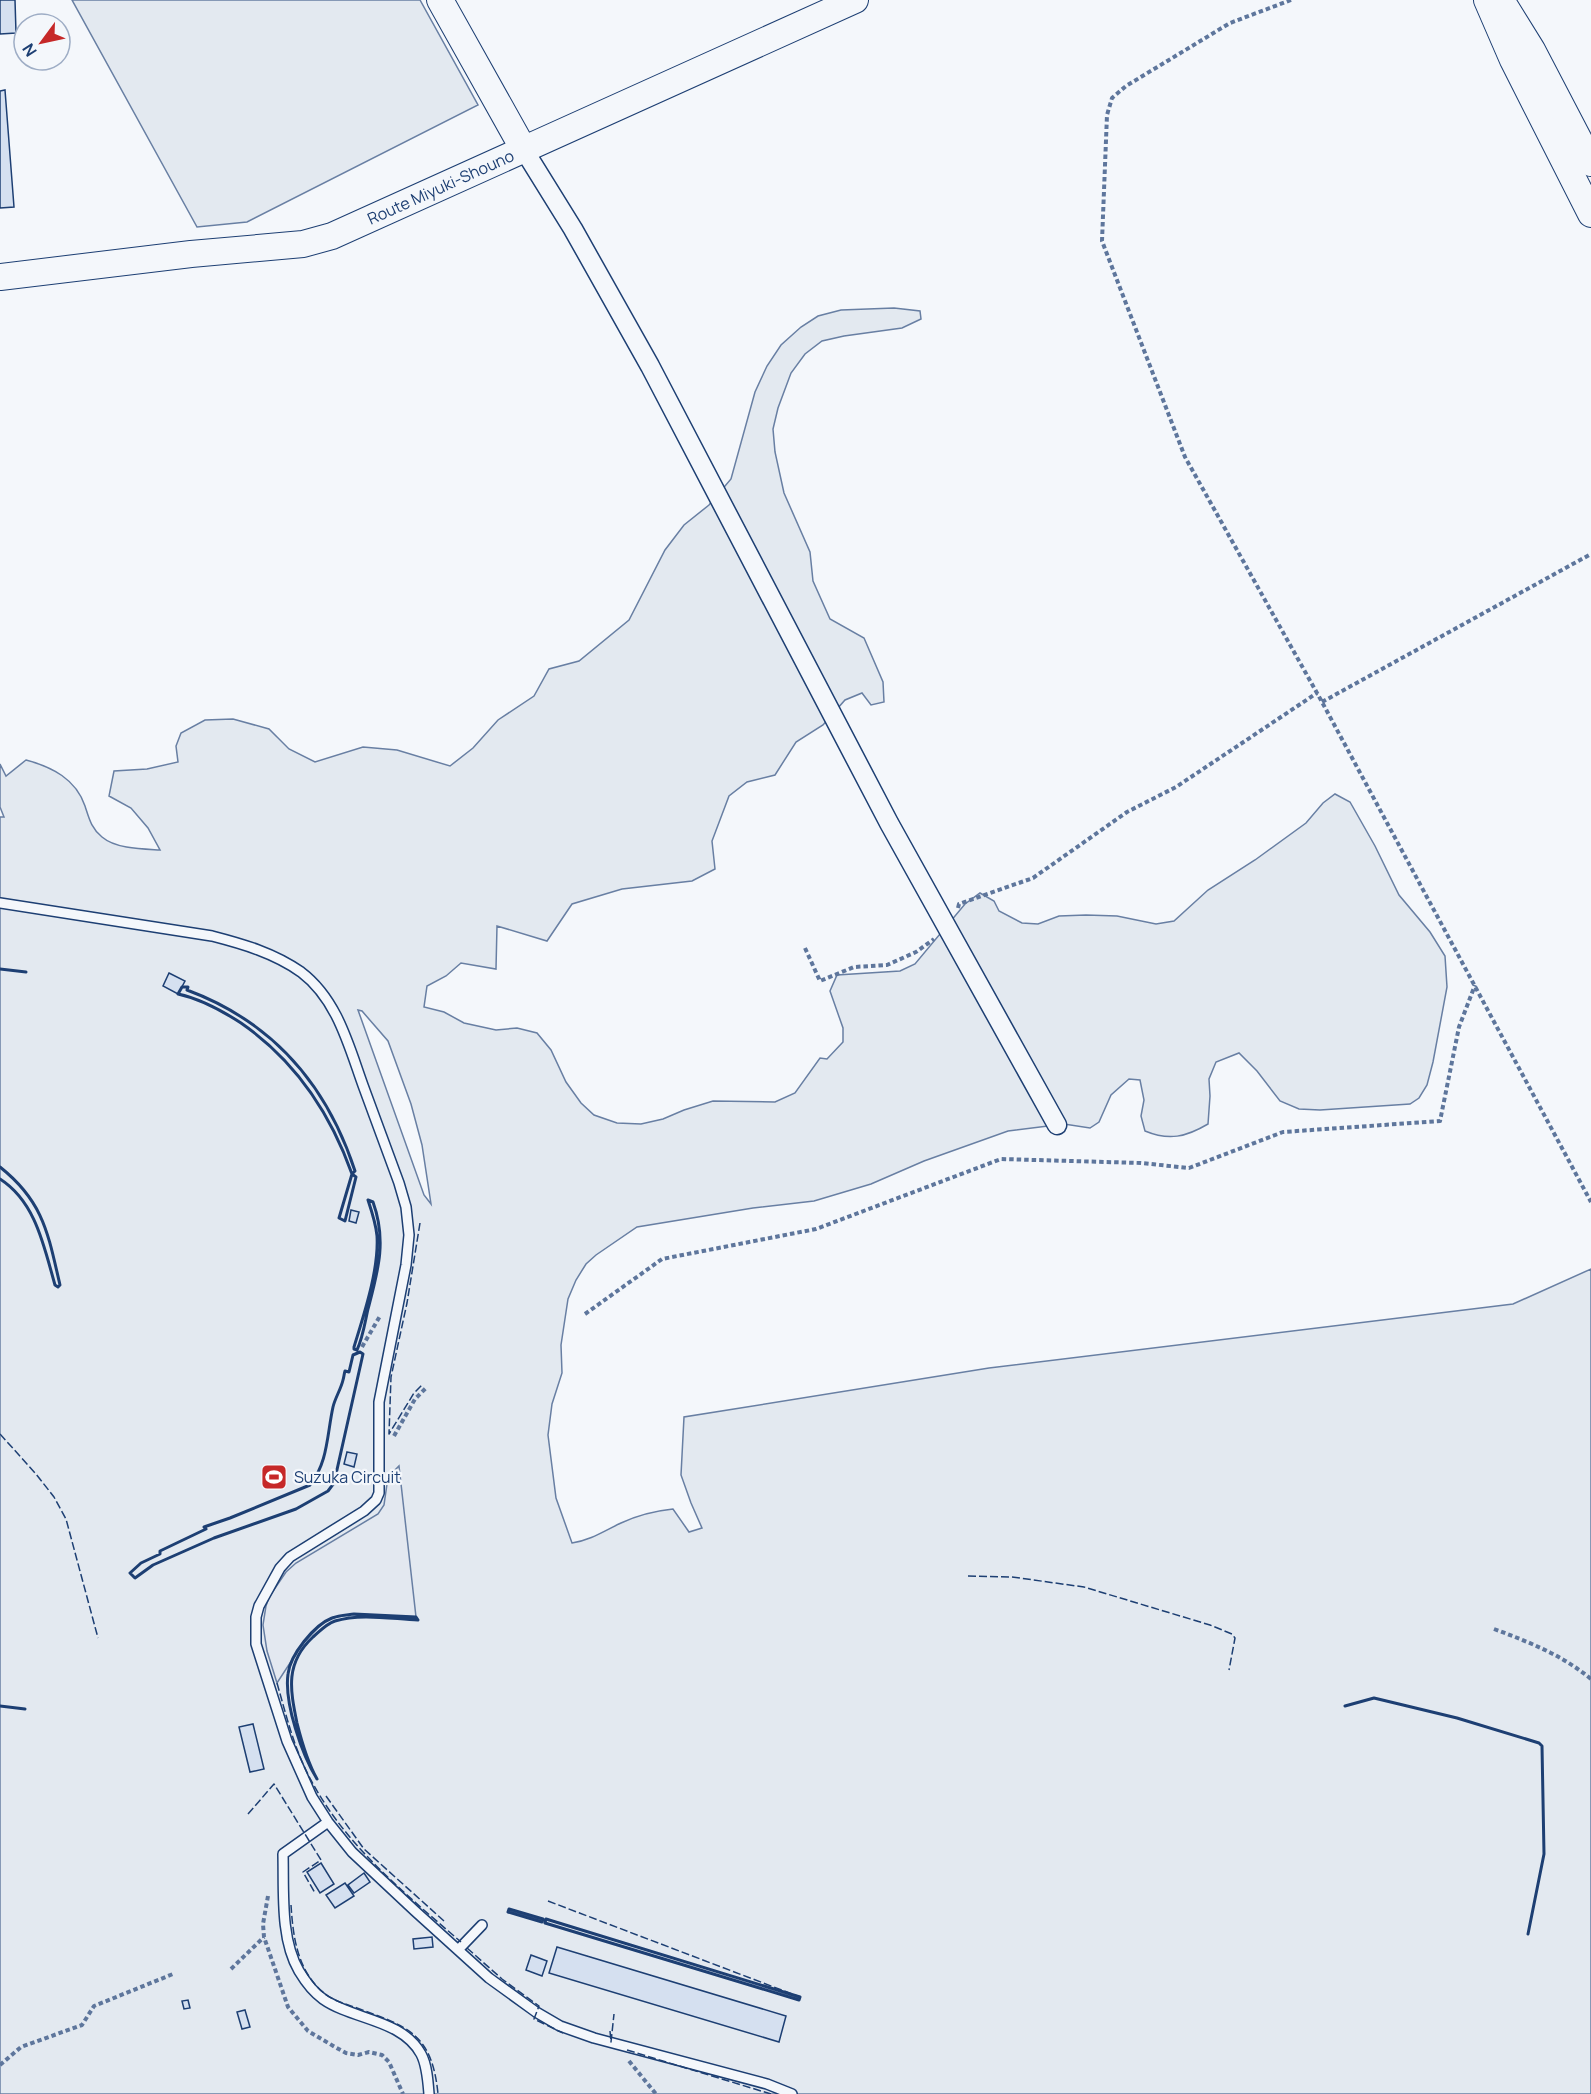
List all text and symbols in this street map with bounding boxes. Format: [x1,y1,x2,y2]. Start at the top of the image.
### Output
north arrow [12,12,72,72]
text: N [17,39,42,61]
street label: Route Miyuki-Shouno [364,144,517,230]
sports icon: Suzuka Circuit [259,1462,289,1492]
place label: Suzuka Circuit [294,1466,401,1488]

